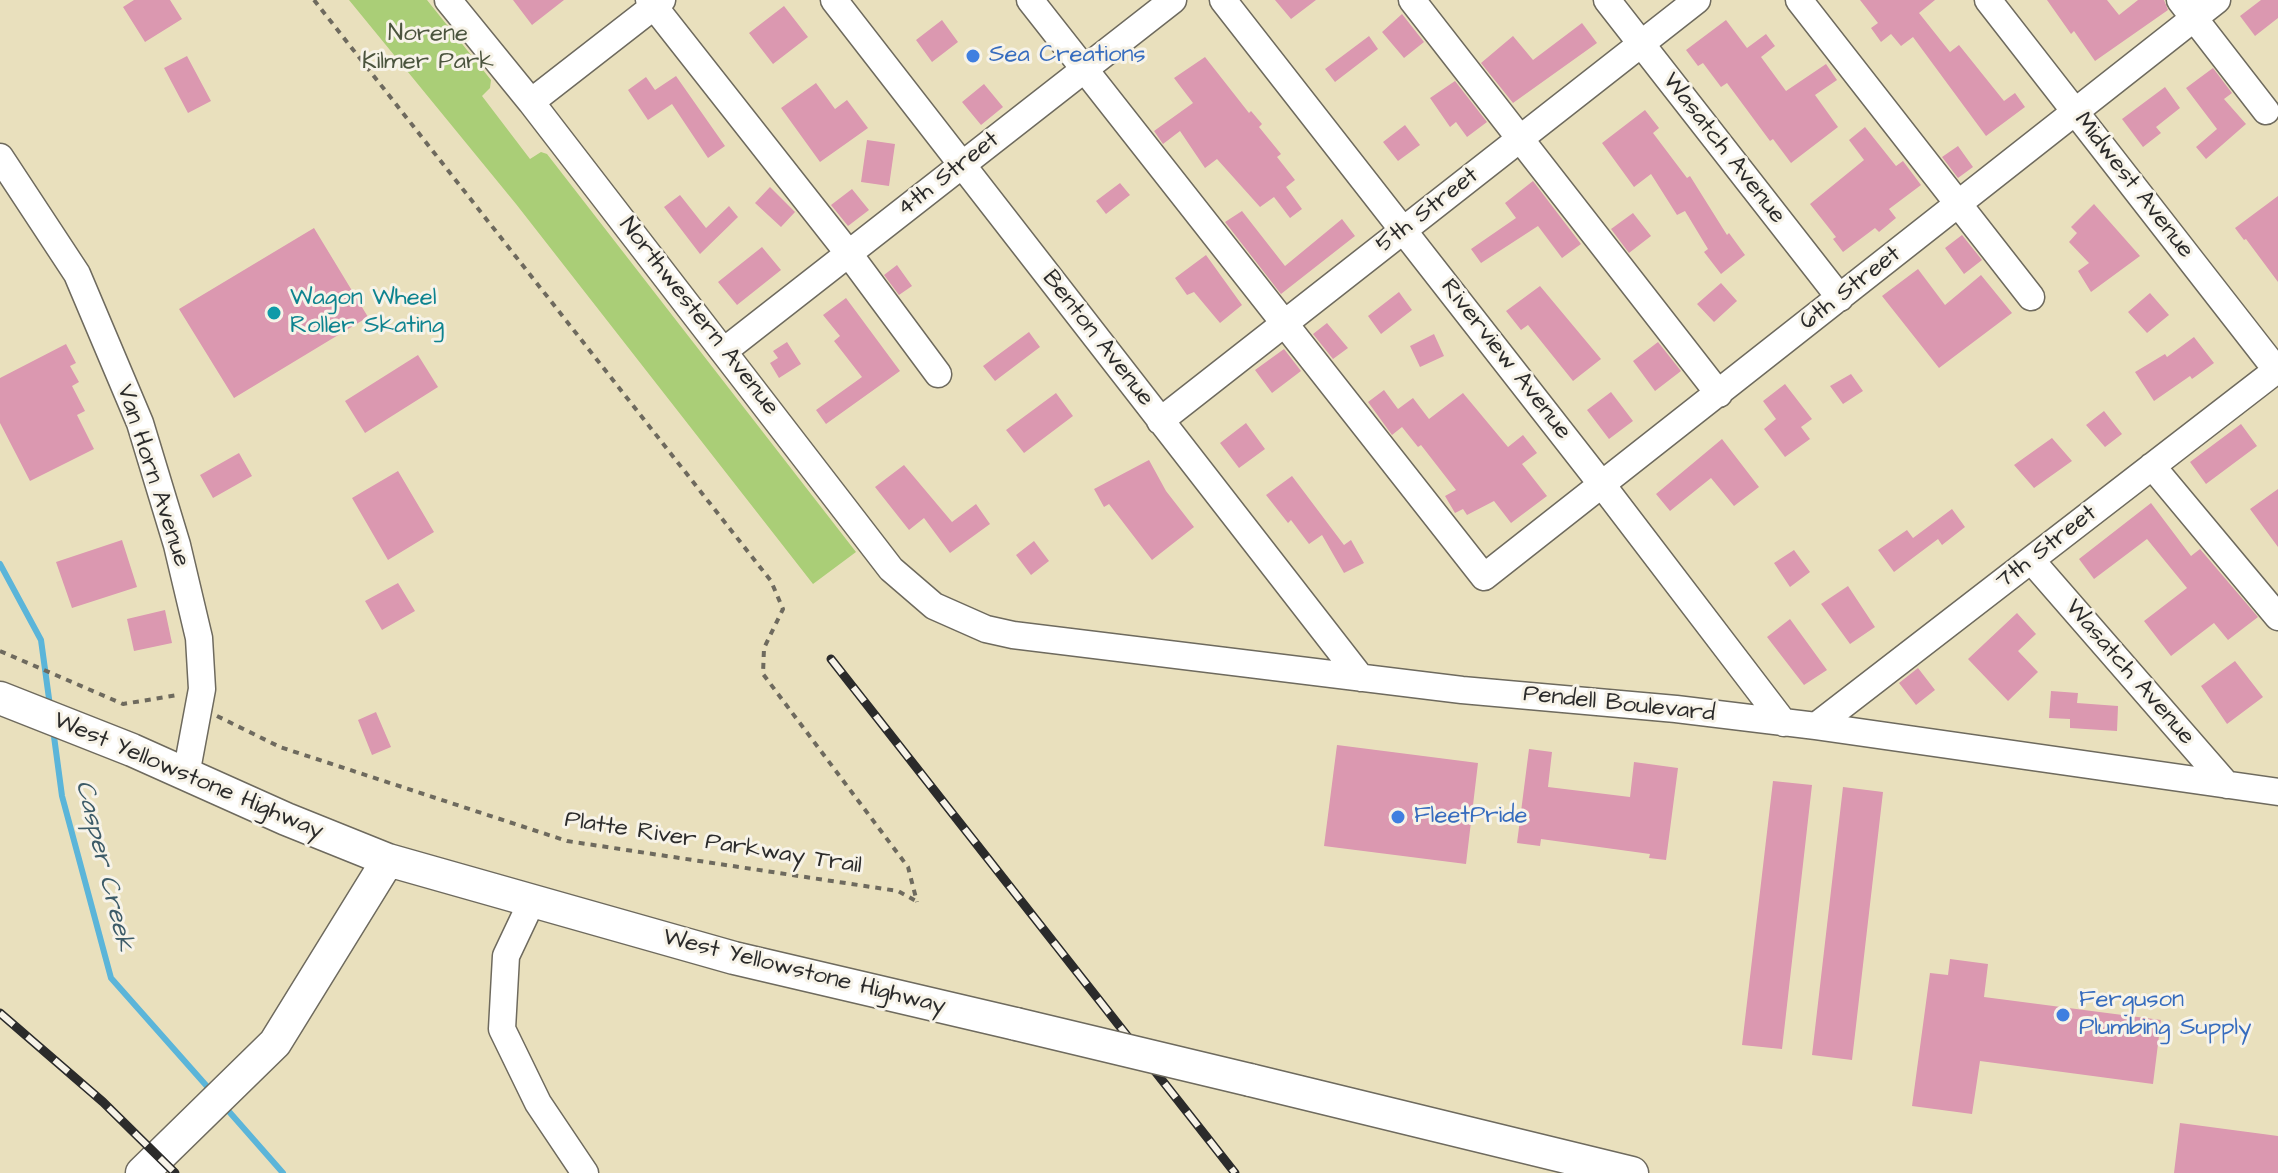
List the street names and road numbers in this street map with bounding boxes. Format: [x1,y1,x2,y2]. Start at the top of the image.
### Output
street label: Wasatch Avenue [1655,68,1791,230]
street label: Midwest Avenue [2067,107,2199,265]
street label: 4th Street [892,126,1006,224]
street label: 5th Street [1371,162,1485,260]
street label: Northwestern Avenue [612,212,784,422]
street label: 6th Street [1795,241,1907,337]
street label: Benton Avenue [1035,265,1159,413]
street label: Riverview Avenue [1433,274,1577,446]
street label: Van Horn Avenue [109,381,195,571]
street label: 7th Street [1991,500,2103,596]
street label: Wasatch Avenue [2058,594,2200,752]
street label: Pendell Boulevard [1522,681,1716,729]
street label: West Yellowstone Highway [49,707,327,847]
street label: Platte River Parkway Trail [563,806,863,882]
street label: West Yellowstone Highway [660,924,948,1022]

